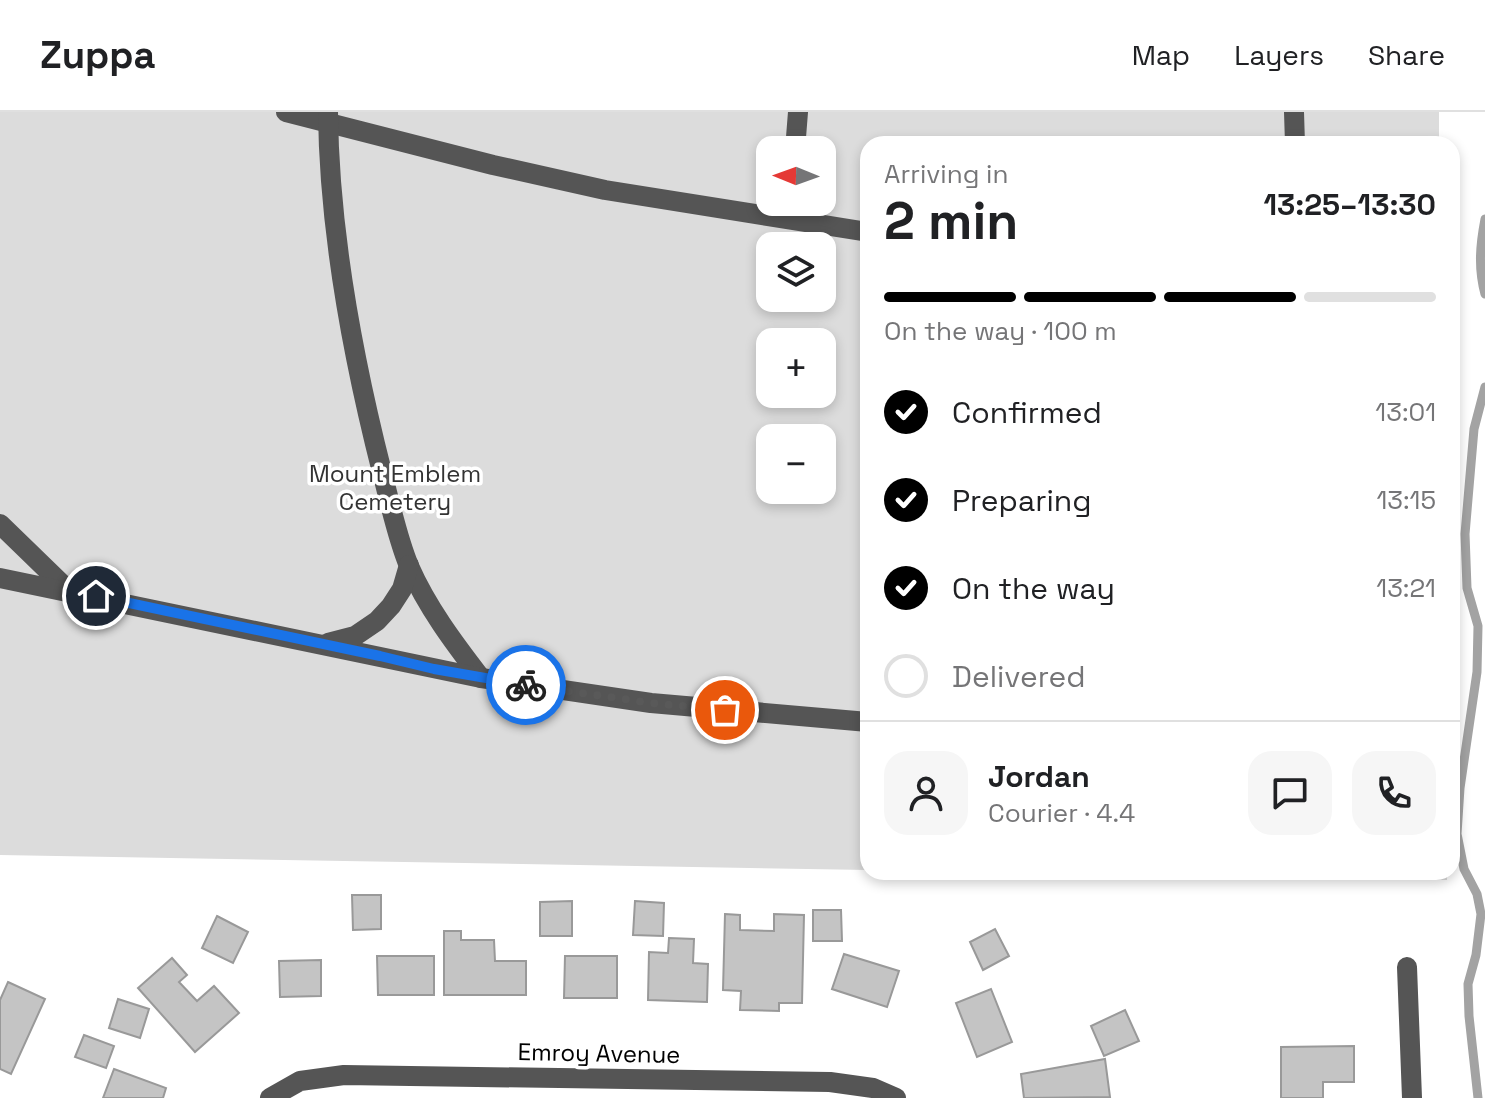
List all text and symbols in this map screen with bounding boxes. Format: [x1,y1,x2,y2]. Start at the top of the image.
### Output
text: Zuppa [40,31,156,79]
text: Map [1132,37,1190,73]
text: Layers [1234,37,1324,73]
text: Share [1368,37,1445,73]
north arrow [756,136,836,216]
map controls [756,136,836,504]
text: Arriving in [884,157,1008,191]
text: 13:25–13:30 [1264,185,1436,224]
text: 2 min [884,188,1018,254]
button: layers [756,232,836,312]
text: On the way · 100 m [884,314,1117,348]
button: + [756,328,836,408]
icon: check [884,390,928,434]
text: Confirmed [952,393,1102,432]
text: 13:01 [1375,395,1436,429]
button: − [756,424,836,504]
park label: Mount Emblem Cemetery [309,458,481,517]
icon: check [884,478,928,522]
text: Preparing [952,481,1091,520]
text: 13:15 [1376,483,1436,517]
pin [62,562,130,630]
icon: check [884,566,928,610]
text: On the way [952,569,1115,608]
text: 13:21 [1376,571,1436,605]
icon: home [74,574,118,618]
courier [486,645,566,725]
text: Delivered [952,657,1086,696]
icon: bike [504,663,548,707]
pin [691,676,759,744]
icon: bag [703,688,747,732]
button: person [884,751,968,835]
button: chat [1248,751,1332,835]
button: phone [1352,751,1436,835]
text: Jordan [988,757,1090,796]
text: Courier · 4.4 [988,796,1135,830]
street label: Emroy Avenue [517,1036,681,1070]

